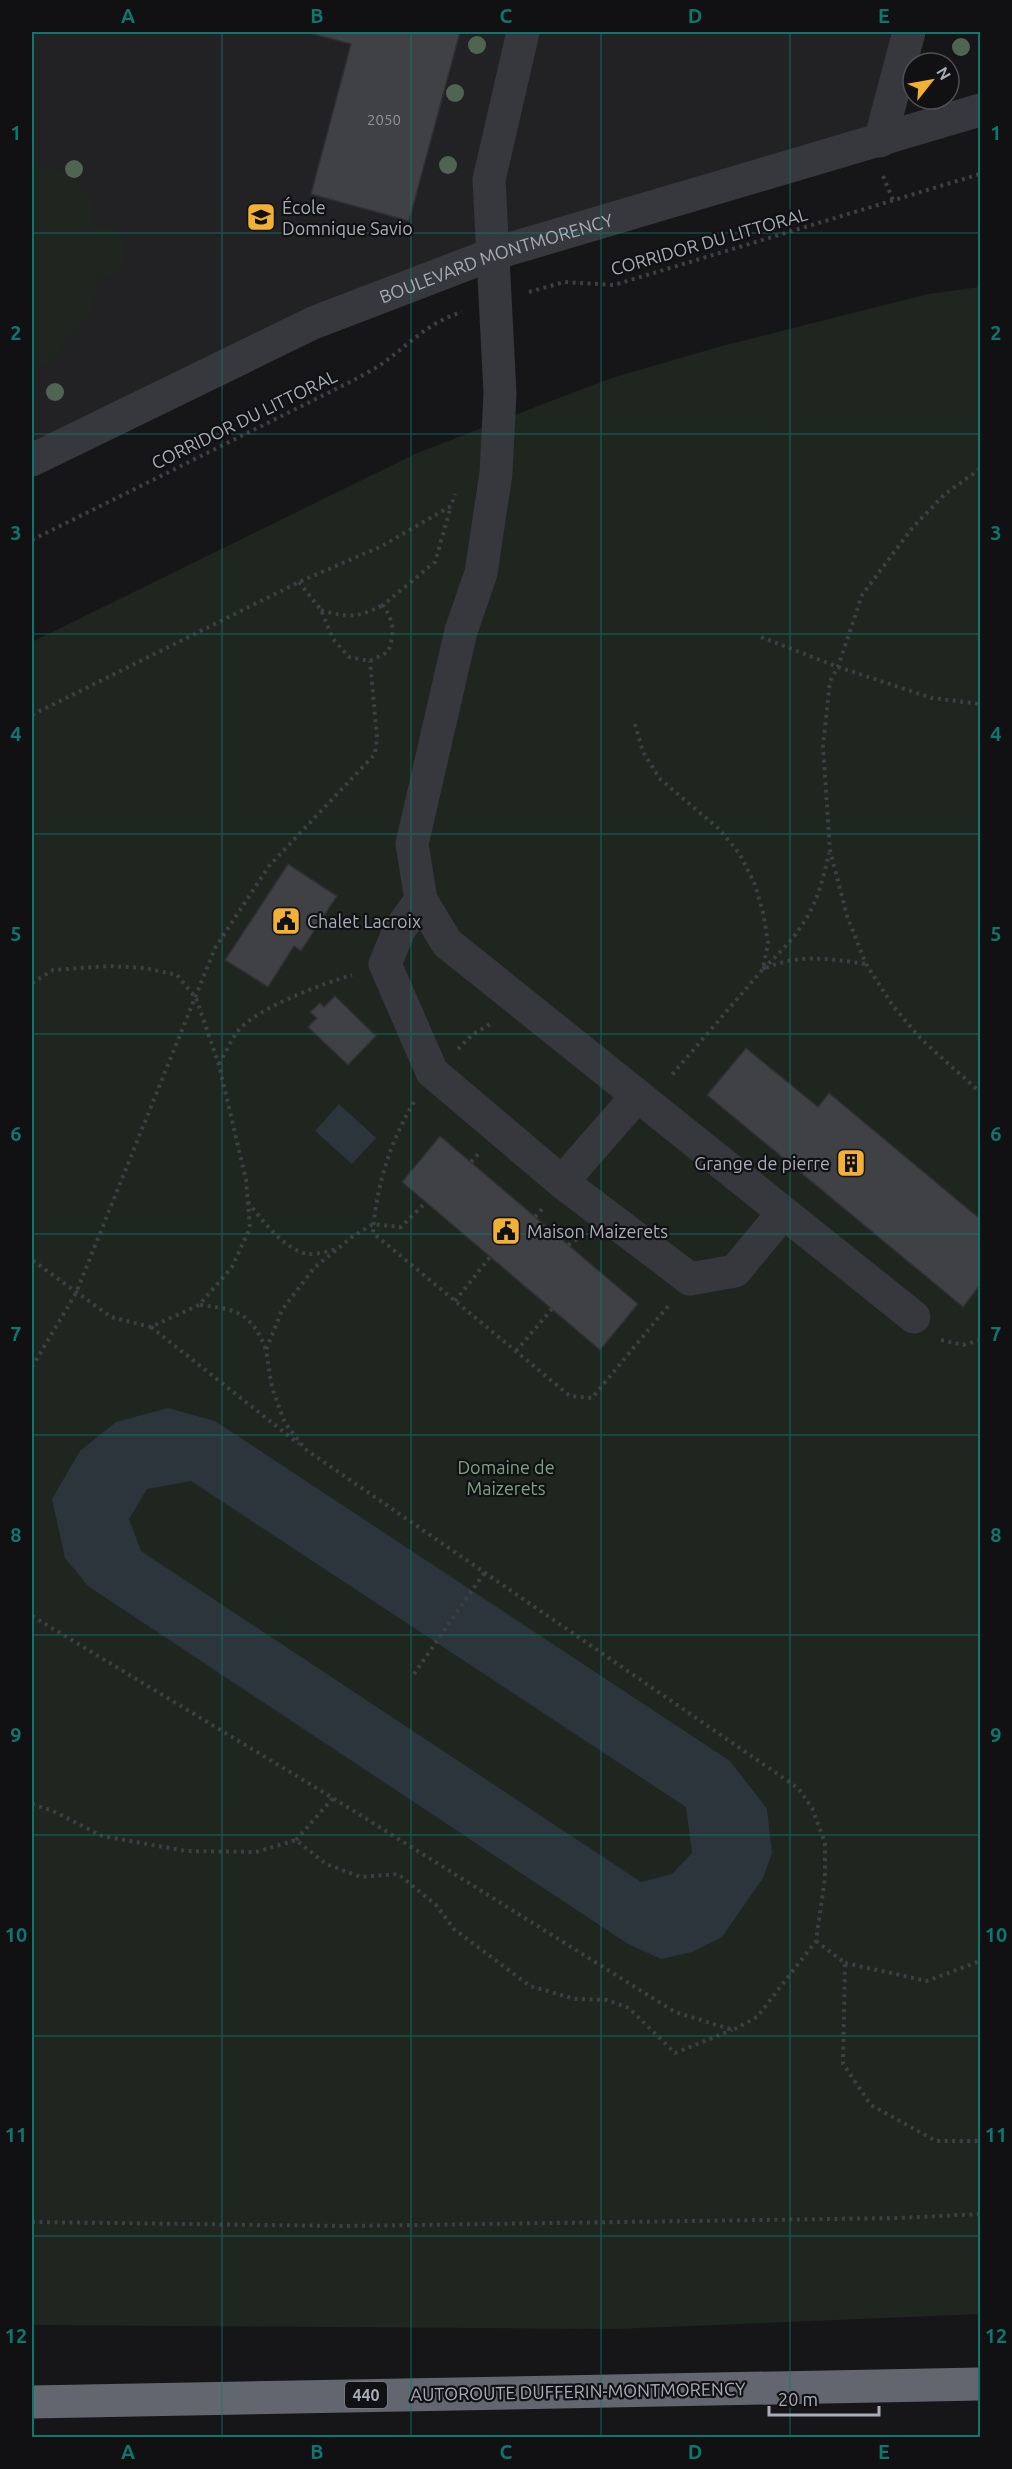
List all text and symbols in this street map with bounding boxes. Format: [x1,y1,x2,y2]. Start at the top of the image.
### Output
text: A [121,4,135,27]
text: B [310,4,324,27]
text: C [500,4,513,27]
text: D [688,4,702,27]
text: E [878,4,890,27]
north arrow [901,51,961,111]
text: N [933,64,955,83]
house number: 2050 [367,111,401,128]
text: 1 [10,121,22,144]
text: 1 [990,121,1002,144]
place label: École Domnique Savio [282,196,413,238]
school or university icon: École Domnique Savio [245,201,277,233]
street label: CORRIDOR DU LITTORAL [608,203,810,279]
street label: BOULEVARD MONTMORENCY [376,209,616,307]
text: 2 [10,321,22,344]
text: 2 [990,321,1002,344]
street label: CORRIDOR DU LITTORAL [148,365,340,473]
text: 3 [10,521,22,544]
text: 3 [990,521,1002,544]
text: 4 [10,722,22,745]
text: 4 [990,722,1002,745]
public building icon: Chalet Lacroix [270,905,302,937]
place label: Chalet Lacroix [307,911,421,931]
text: 5 [10,922,22,945]
text: 5 [990,922,1002,945]
text: 6 [10,1122,22,1145]
text: 6 [990,1122,1002,1145]
building icon: Grange de pierre [835,1147,867,1179]
place label: Grange de pierre [694,1153,830,1173]
public building icon: Maison Maizerets [490,1215,522,1247]
place label: Maison Maizerets [527,1221,668,1241]
text: 7 [10,1322,22,1345]
text: 7 [990,1322,1002,1345]
park label: Domaine de Maizerets [457,1457,555,1498]
text: 8 [10,1523,22,1546]
text: 8 [990,1523,1002,1546]
text: 9 [10,1723,22,1746]
text: 9 [990,1723,1002,1746]
text: 10 [5,1923,27,1946]
text: 10 [985,1923,1007,1946]
text: 11 [5,2123,27,2146]
text: 11 [985,2123,1007,2146]
text: 12 [5,2324,27,2347]
text: 12 [985,2324,1007,2347]
street label: AUTOROUTE DUFFERIN-MONTMORENCY [410,2378,746,2404]
scale bar [769,2379,878,2417]
road number: 440 [345,2382,387,2408]
text: 20 m [778,2389,818,2409]
text: A [121,2440,135,2463]
text: B [310,2440,324,2463]
text: C [500,2440,513,2463]
text: D [688,2440,702,2463]
text: E [878,2440,890,2463]

